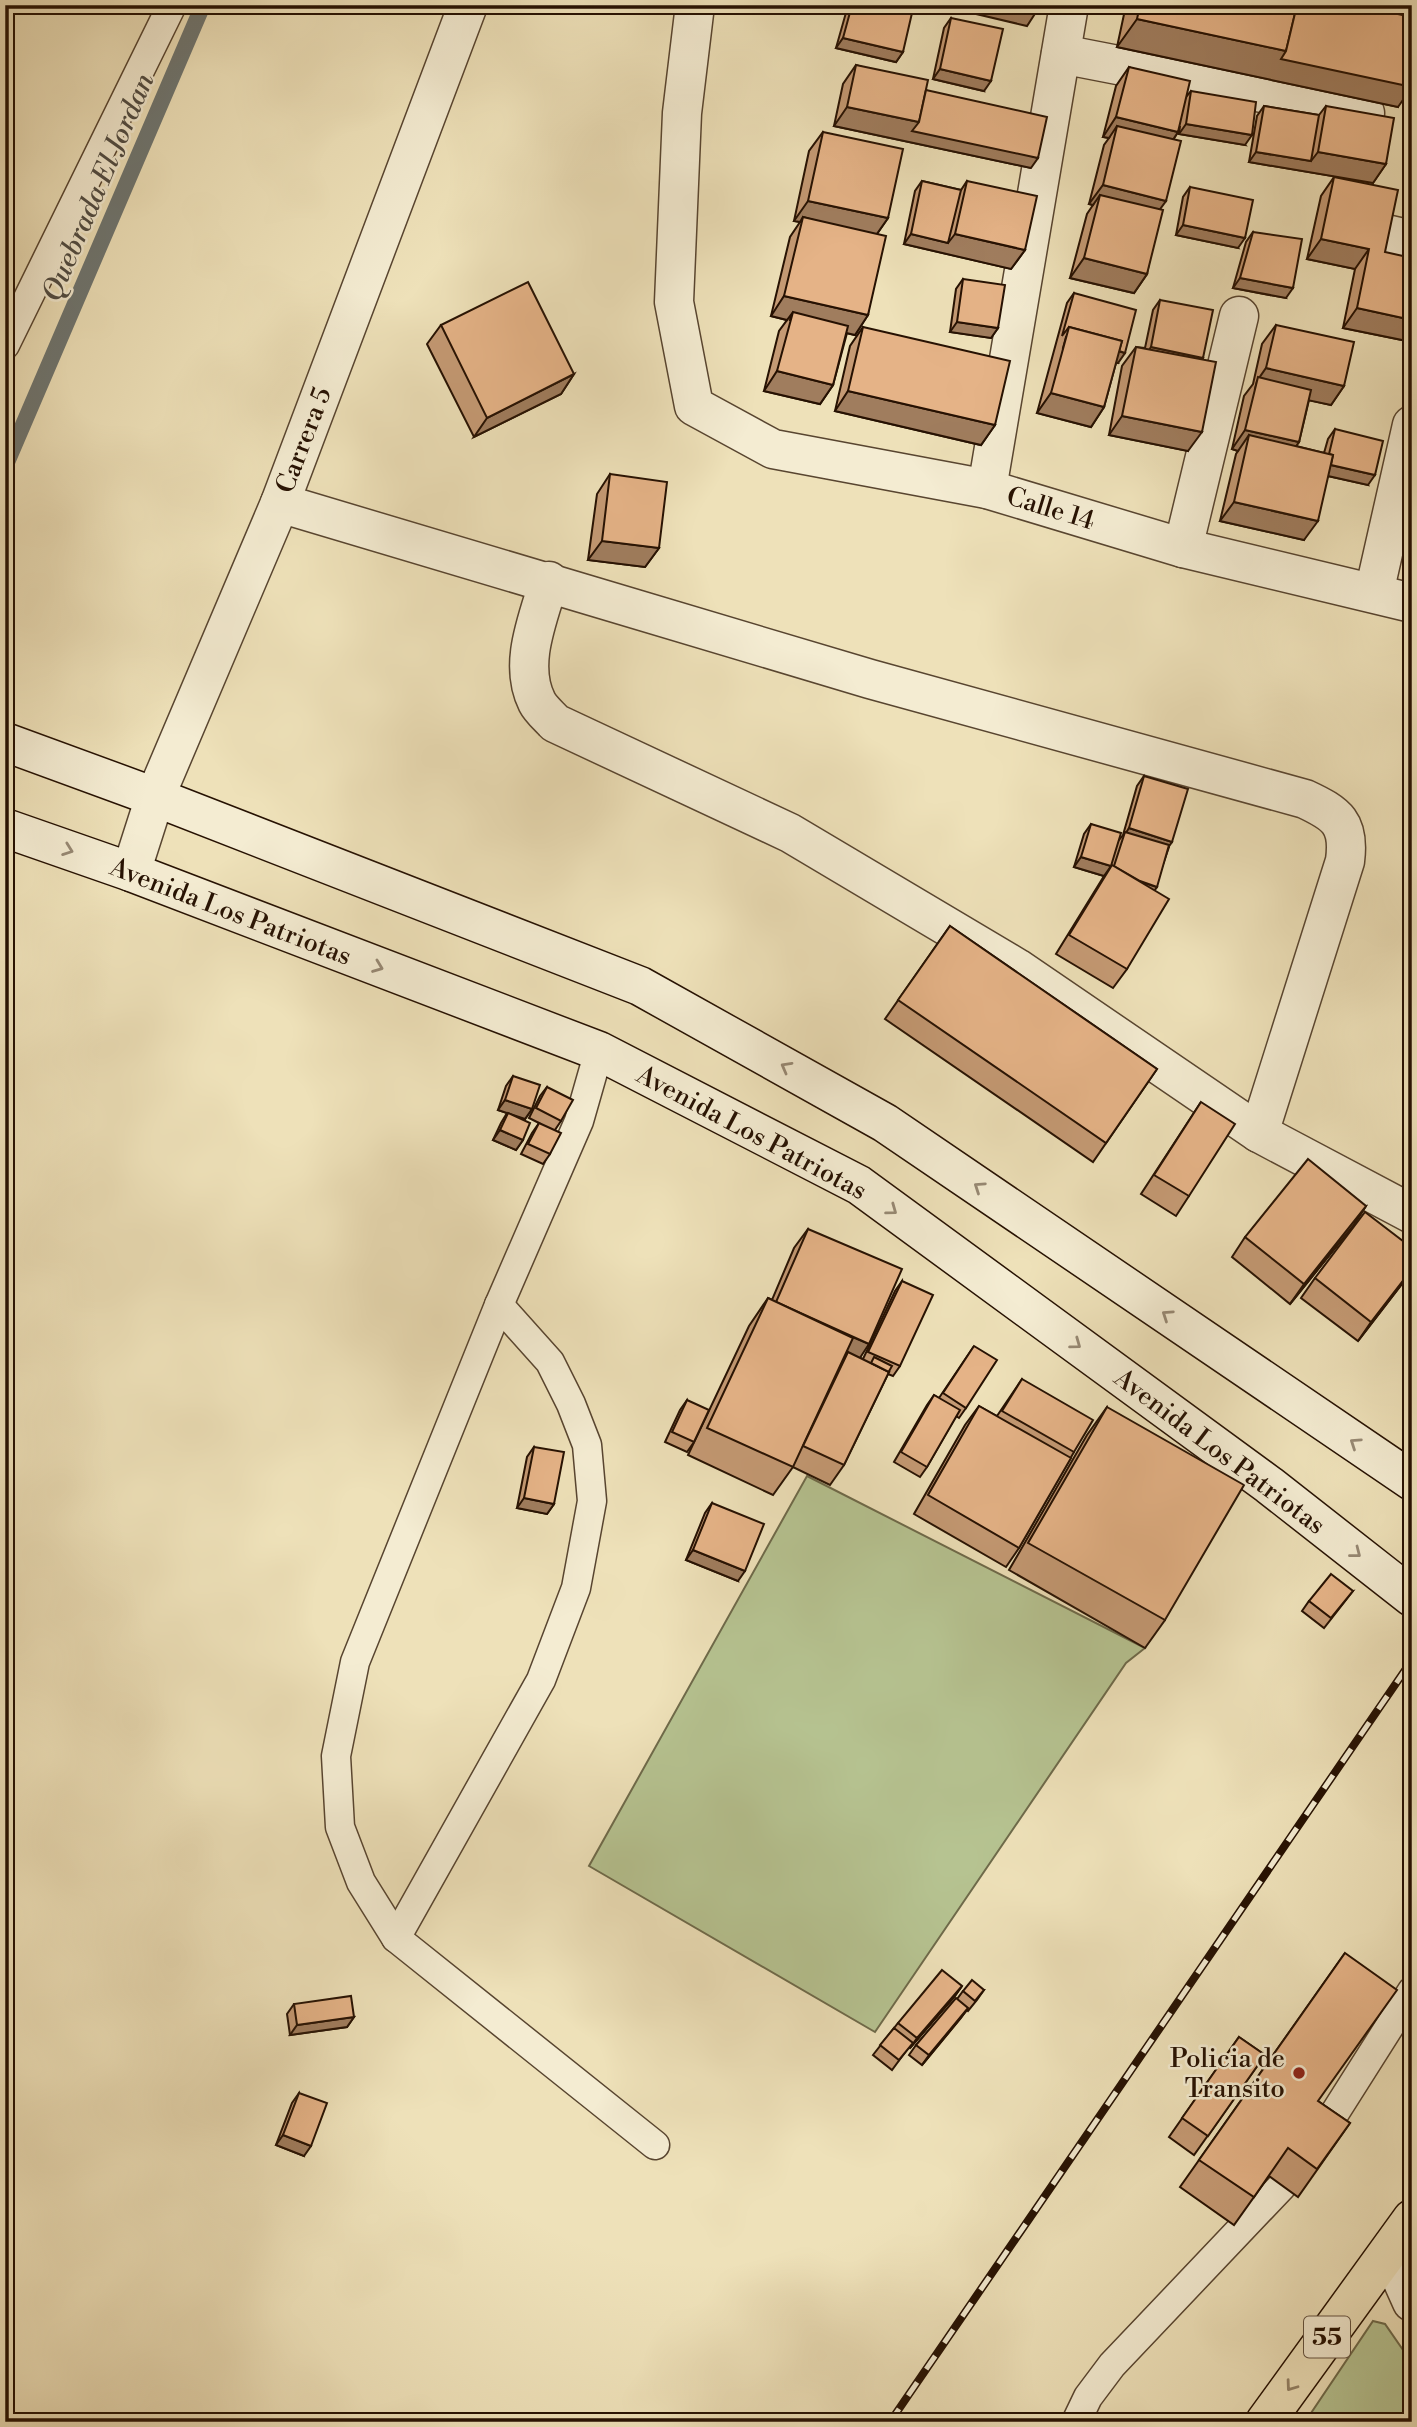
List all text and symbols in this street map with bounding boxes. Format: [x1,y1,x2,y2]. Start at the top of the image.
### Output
water label: Quebrada El Jordan [34,68,162,307]
street label: Carrera 5 [269,383,339,498]
street label: Calle 14 [1003,480,1099,537]
one-way arrow [62,842,74,856]
street label: Avenida Los Patriotas [105,851,356,973]
one-way arrow [371,958,383,972]
street label: Avenida Los Patriotas [630,1058,872,1207]
one-way arrow [780,1062,793,1075]
one-way arrow [974,1183,987,1195]
one-way arrow [884,1201,897,1214]
one-way arrow [1162,1311,1175,1323]
one-way arrow [1068,1336,1081,1348]
street label: Avenida Los Patriotas [1107,1361,1331,1542]
one-way arrow [1350,1439,1363,1451]
one-way arrow [1349,1545,1361,1558]
place label: Policia de Transito [1170,2043,1285,2105]
marker: Policia de Transito [1291,2065,1307,2081]
road number: 55 [1304,2316,1350,2358]
one-way arrow [1287,2378,1299,2391]

